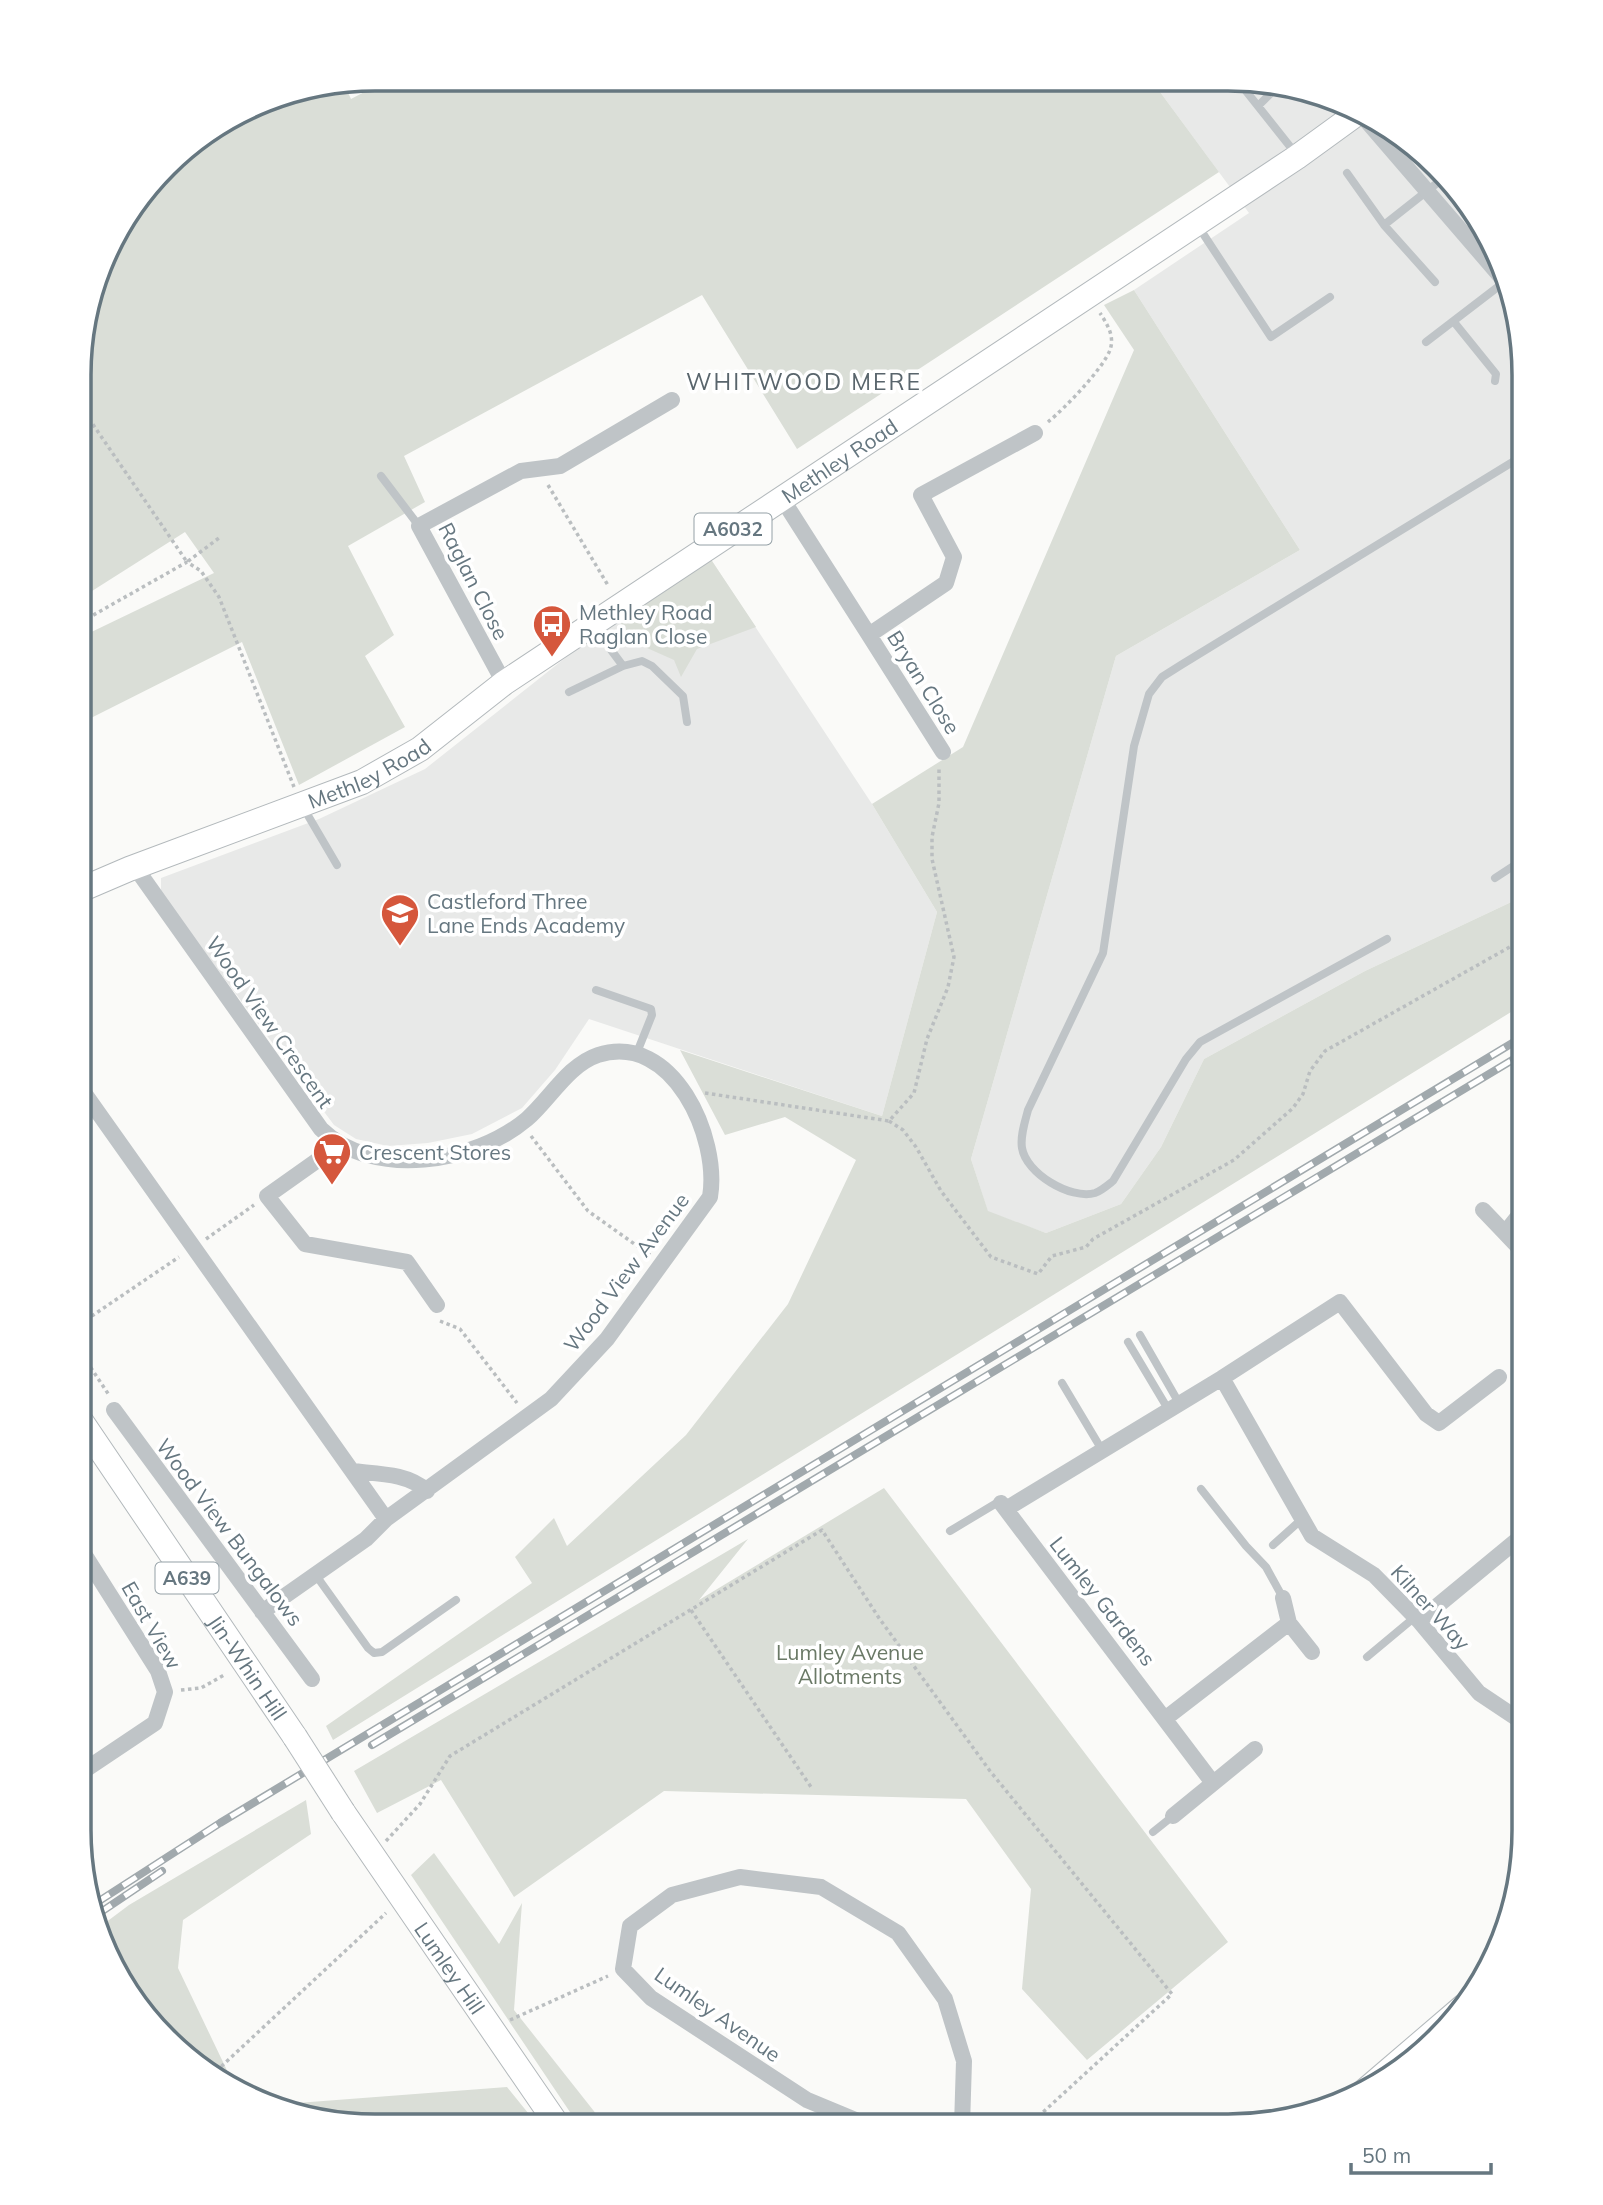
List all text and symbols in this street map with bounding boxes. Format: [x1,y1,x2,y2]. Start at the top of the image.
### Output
district label: WHITWOOD MERE [686,367,922,396]
street label: Methley Road [777,413,902,508]
road number: A6032 [694,514,772,544]
street label: Raglan Close [433,518,515,644]
place label: Methley Road Raglan Close [579,599,713,649]
bus stop icon: Methley Road Raglan Close [531,603,573,658]
street label: Bryan Close [882,625,966,739]
street label: Methley Road [304,733,436,814]
place label: Castleford Three Lane Ends Academy [427,888,625,938]
school or university icon: Castleford Three Lane Ends Academy [379,892,421,947]
street label: Wood View Crescent [201,931,339,1113]
supermarket icon: Crescent Stores [311,1131,353,1186]
place label: Crescent Stores [359,1139,511,1165]
street label: Wood View Avenue [558,1188,694,1356]
street label: Wood View Bungalows [151,1433,309,1631]
street label: Lumley Gardens [1044,1531,1162,1671]
street label: Kilner Way [1386,1559,1476,1655]
road number: A639 [156,1562,218,1594]
street label: East View [116,1576,188,1674]
street label: Jin-Whin Hill [203,1610,293,1725]
park label: Lumley Avenue Allotments [776,1639,924,1689]
street label: Lumley Hill [409,1917,491,2019]
street label: Lumley Avenue [650,1961,786,2067]
scale bar [1351,2132,1491,2176]
text: 50 m [1362,2142,1411,2168]

